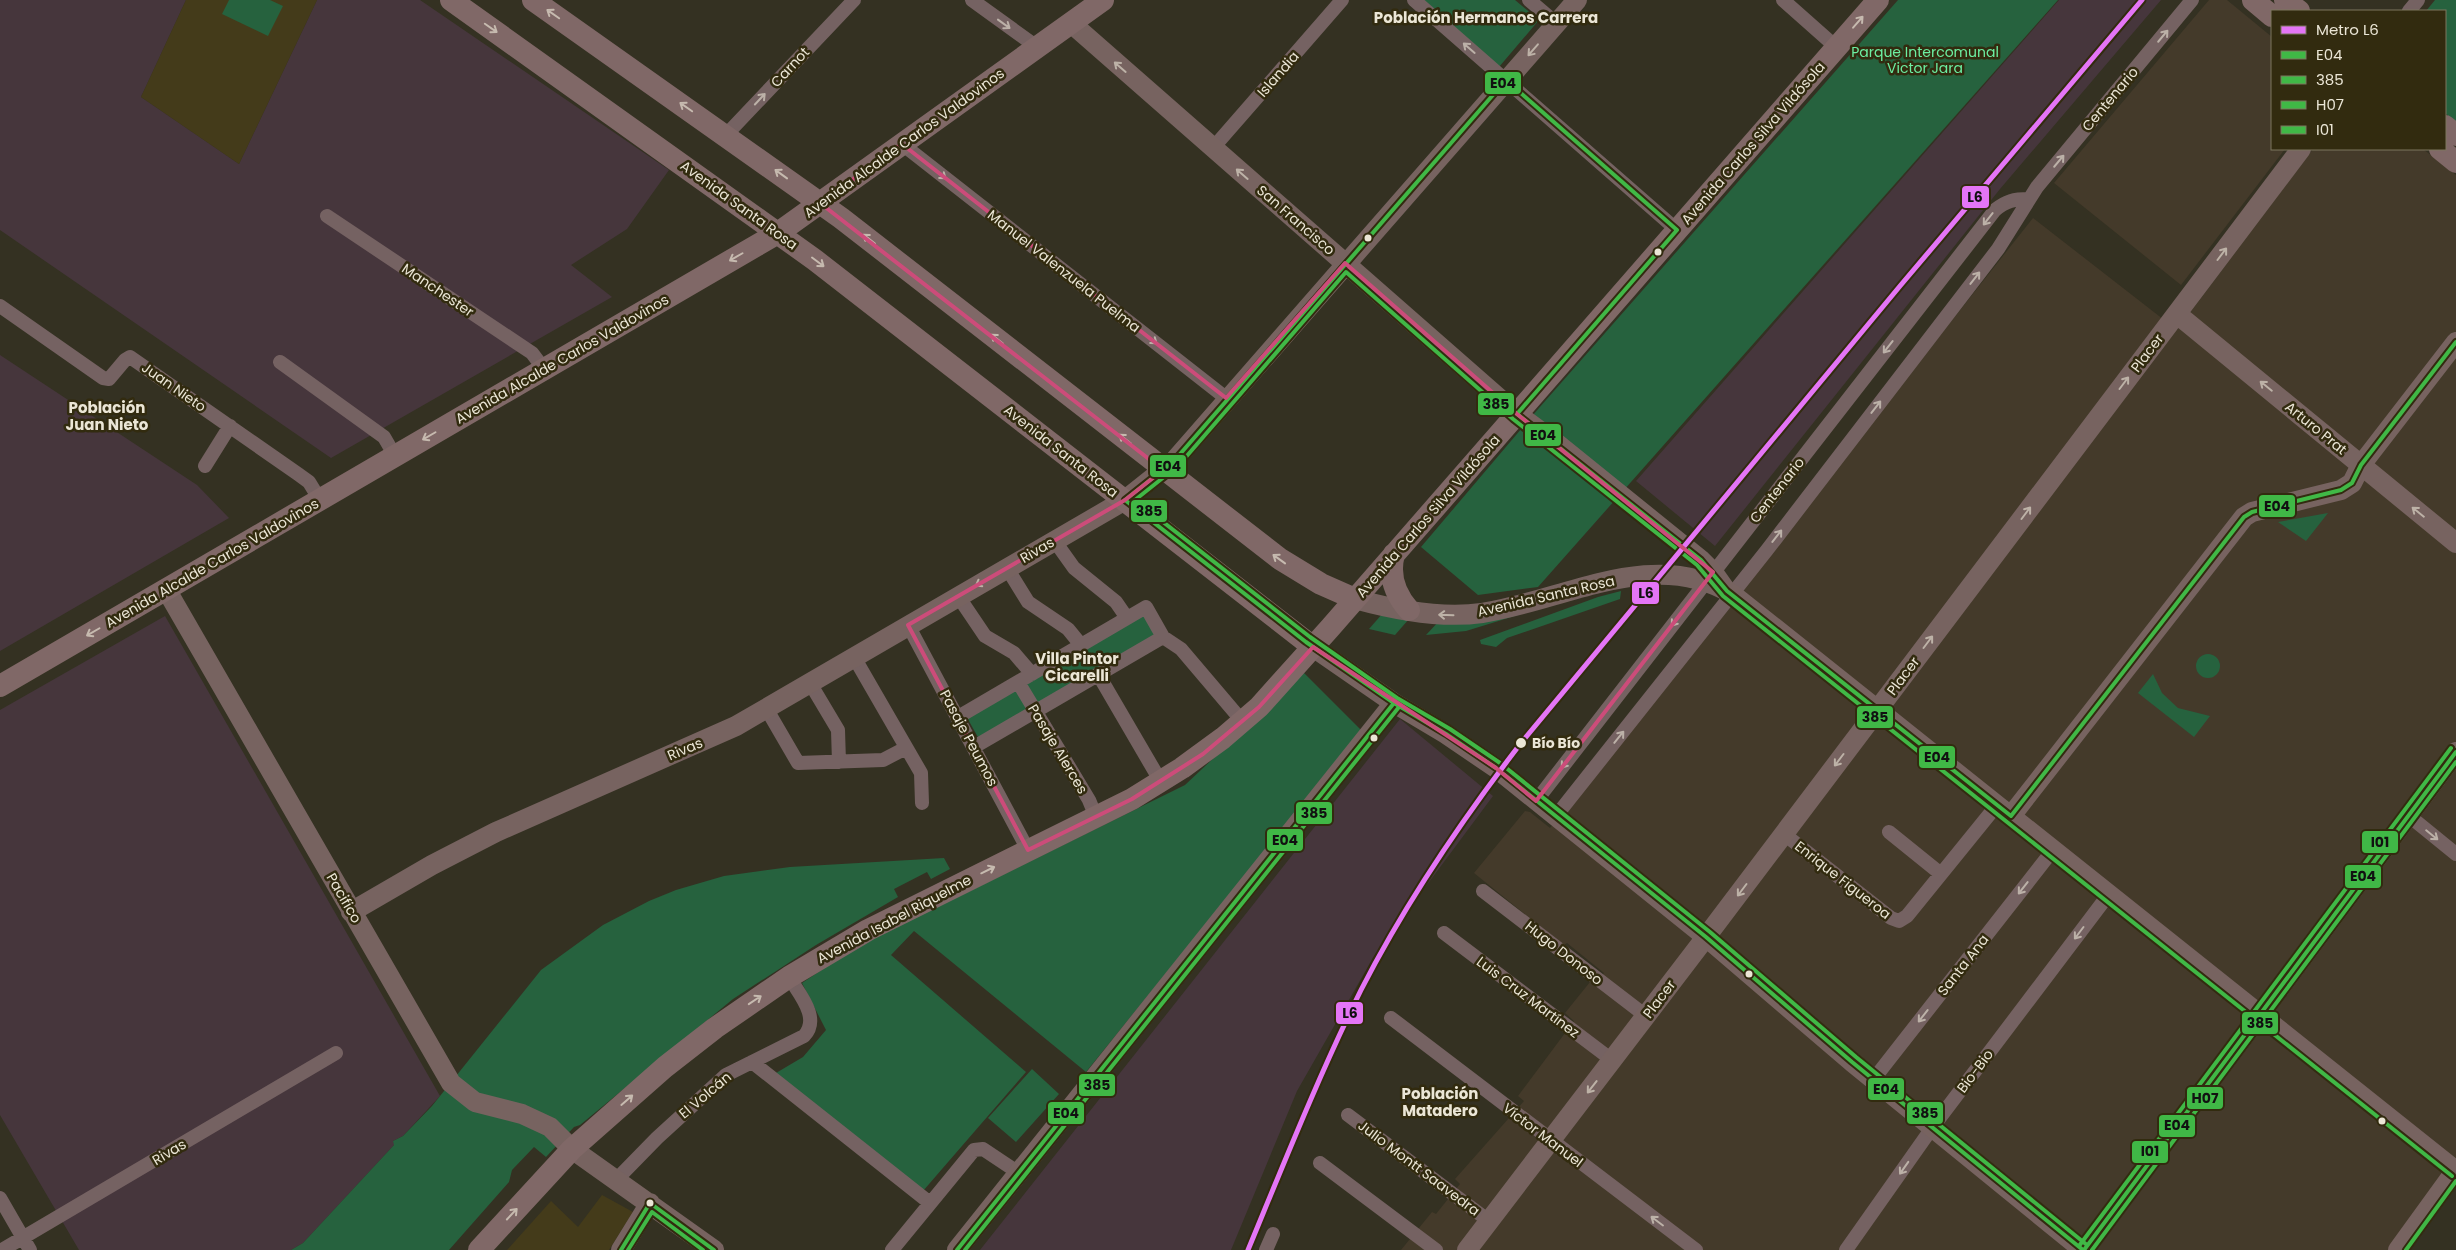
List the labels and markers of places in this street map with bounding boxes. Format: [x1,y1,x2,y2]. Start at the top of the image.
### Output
unlabelled marker [1363,233,1373,243]
unlabelled marker [1653,247,1663,257]
unlabelled marker [1369,733,1379,743]
place label: Bío Bío [1532,733,1580,753]
marker: Bío Bío [1514,736,1528,750]
unlabelled marker [1744,969,1754,979]
unlabelled marker [2377,1116,2387,1126]
unlabelled marker [645,1198,655,1208]

